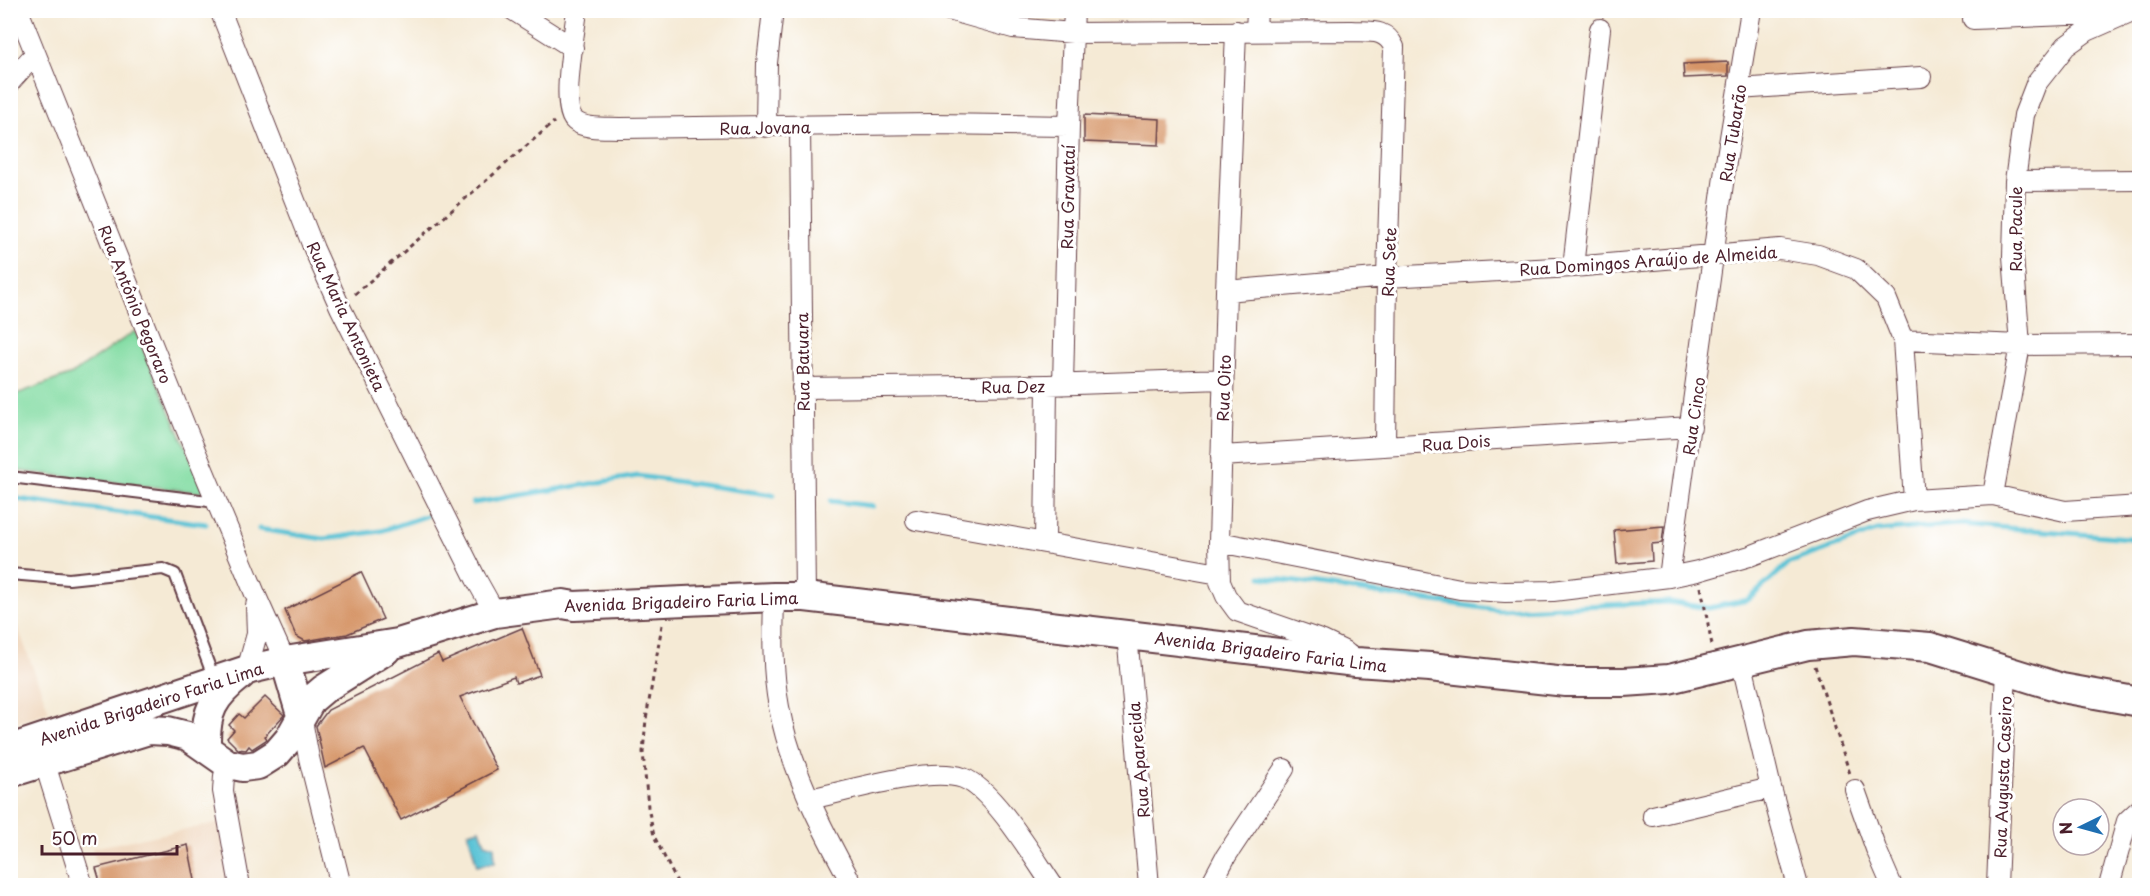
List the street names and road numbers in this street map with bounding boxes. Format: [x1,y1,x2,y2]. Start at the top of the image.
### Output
street label: Rua Tubarão [1712,82,1752,184]
street label: Rua Jovana [719,114,811,140]
street label: Rua Gravataí [1054,144,1080,250]
street label: Rua Pacule [2003,186,2027,272]
street label: Rua Antônio Pegoraro [93,221,179,387]
street label: Rua Sete [1375,227,1401,297]
street label: Rua Maria Antonieta [302,237,392,395]
street label: Rua Domingos Araújo de Almeida [1518,239,1778,281]
street label: Rua Batuara [789,312,815,412]
street label: Rua Oito [1210,354,1236,422]
street label: Rua Dez [981,373,1046,399]
street label: Rua Cinco [1676,375,1710,457]
street label: Rua Dois [1421,428,1491,456]
street label: Avenida Brigadeiro Faria Lima [564,585,798,617]
street label: Avenida Brigadeiro Faria Lima [1153,625,1389,677]
street label: Avenida Brigadeiro Faria Lima [36,655,266,751]
street label: Rua Augusta Caseiro [1987,695,2017,859]
street label: Rua Aparecida [1121,701,1155,819]

